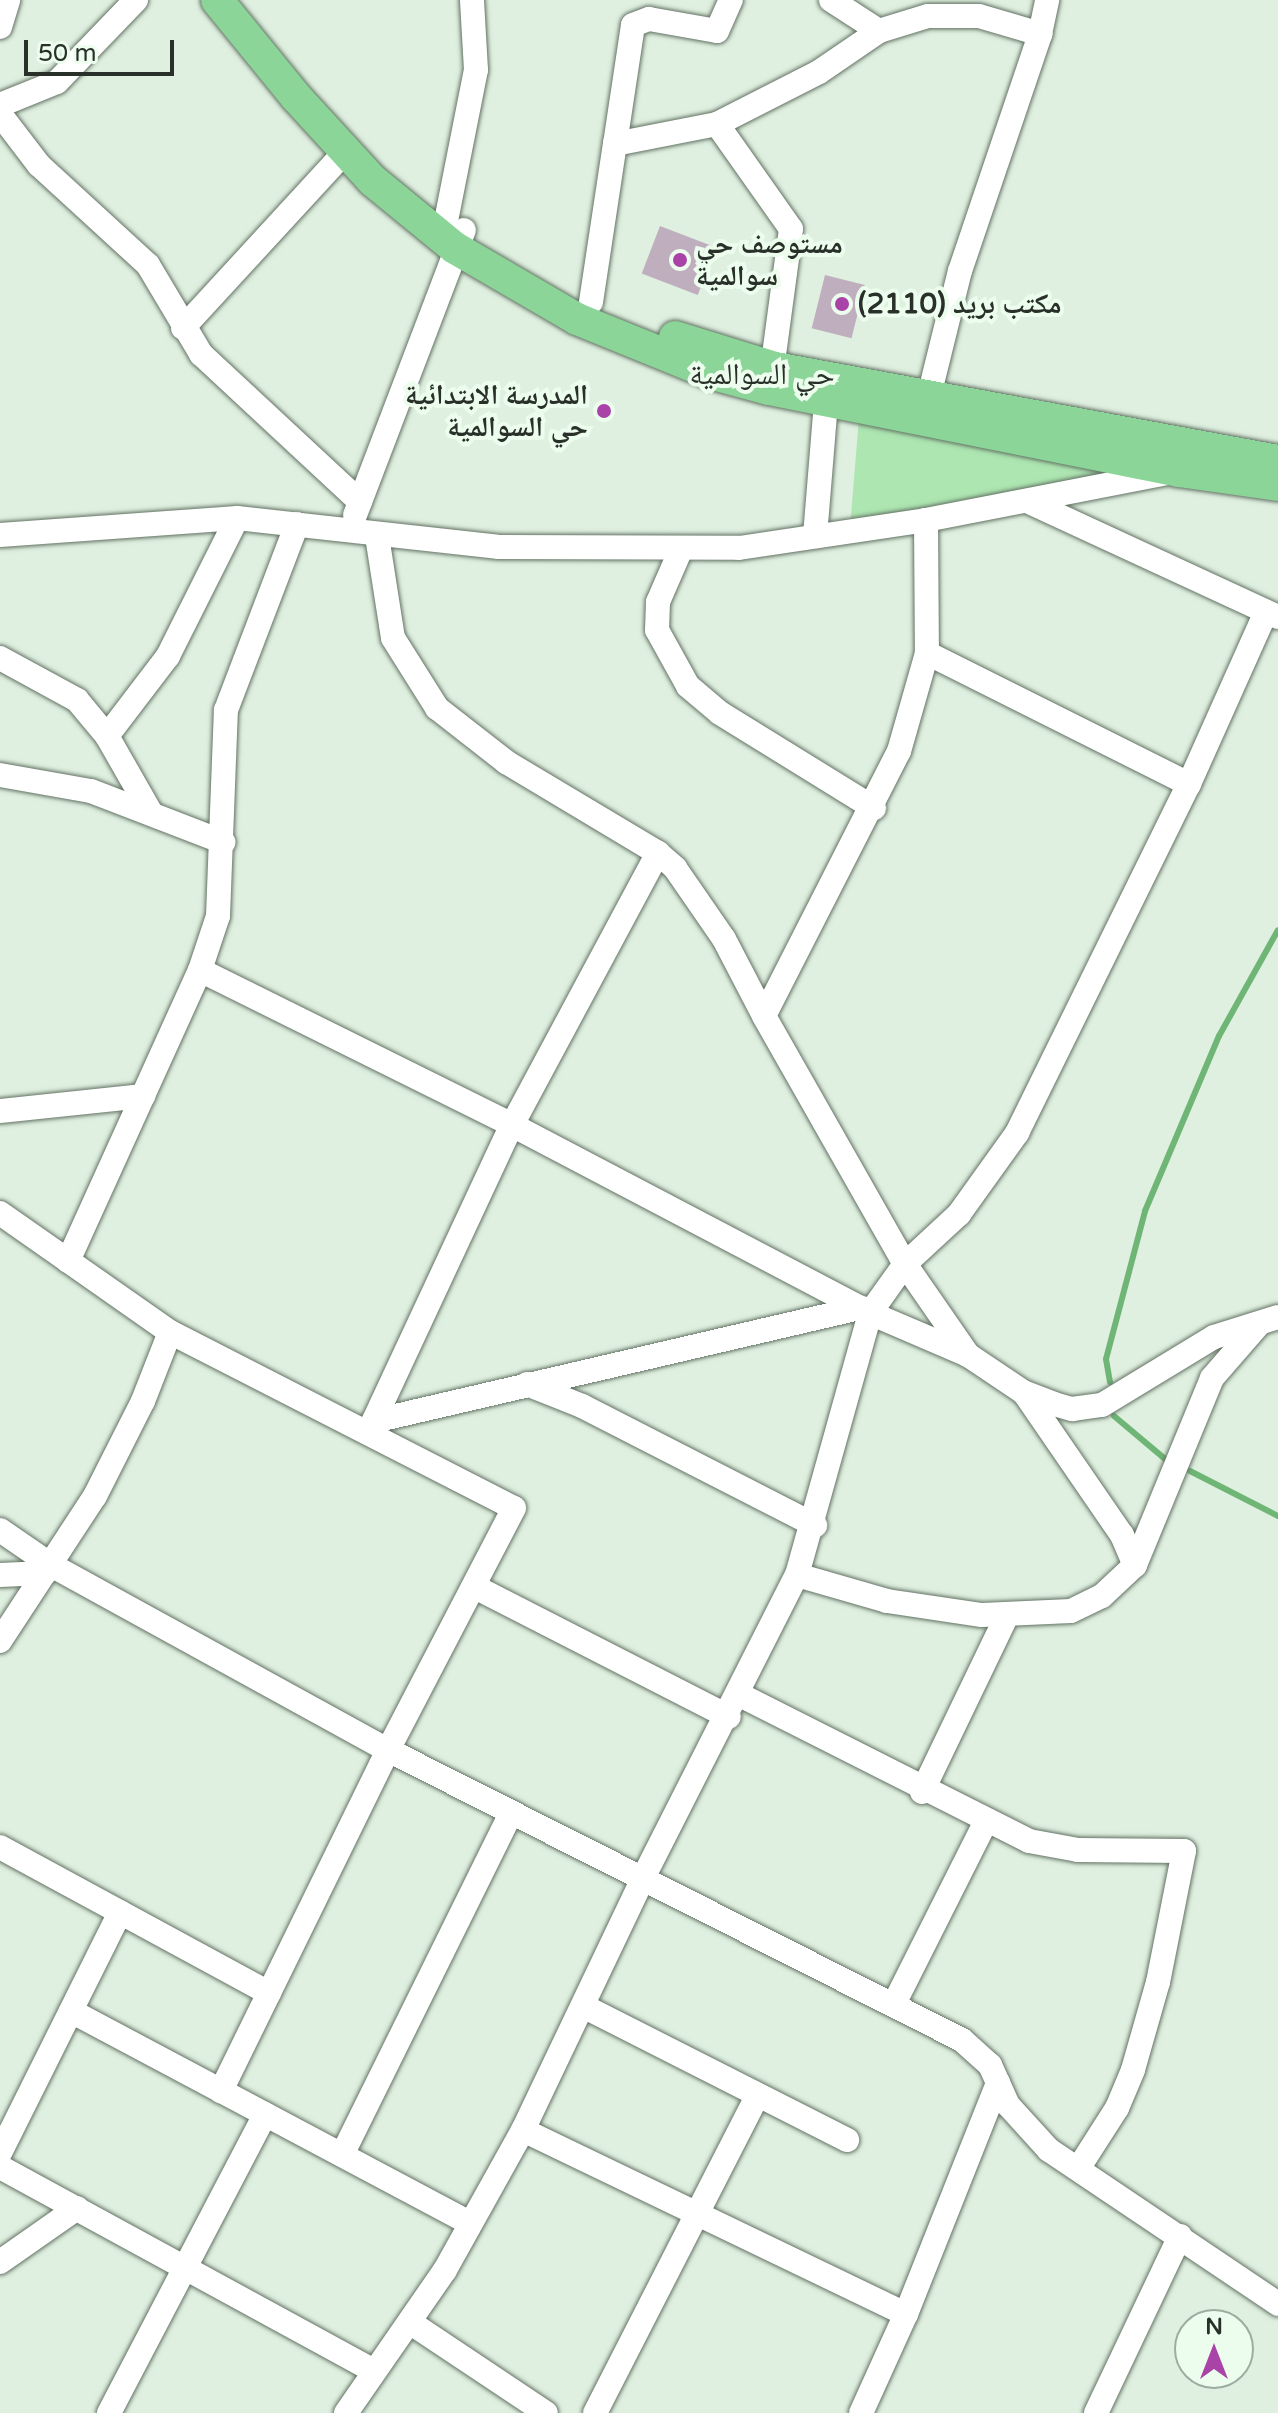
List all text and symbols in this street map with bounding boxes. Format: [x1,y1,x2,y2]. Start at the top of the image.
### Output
scale bar [28,24,178,74]
text: 50 m [38,39,96,68]
place label: مستوصف حي سوالمية [696,227,843,293]
marker: مستوصف حي سوالمية [671,251,689,269]
place label: مكتب بريد (2110) [858,287,1062,321]
marker: مكتب بريد (2110) [833,295,851,313]
district label: حي السوالمية [689,357,835,393]
place label: المدرسة الابتدائية حي السوالمية [405,378,588,444]
marker: المدرسة الابتدائية حي السوالمية [595,402,613,420]
north arrow [1174,2309,1254,2389]
text: N [1205,2314,1223,2340]

